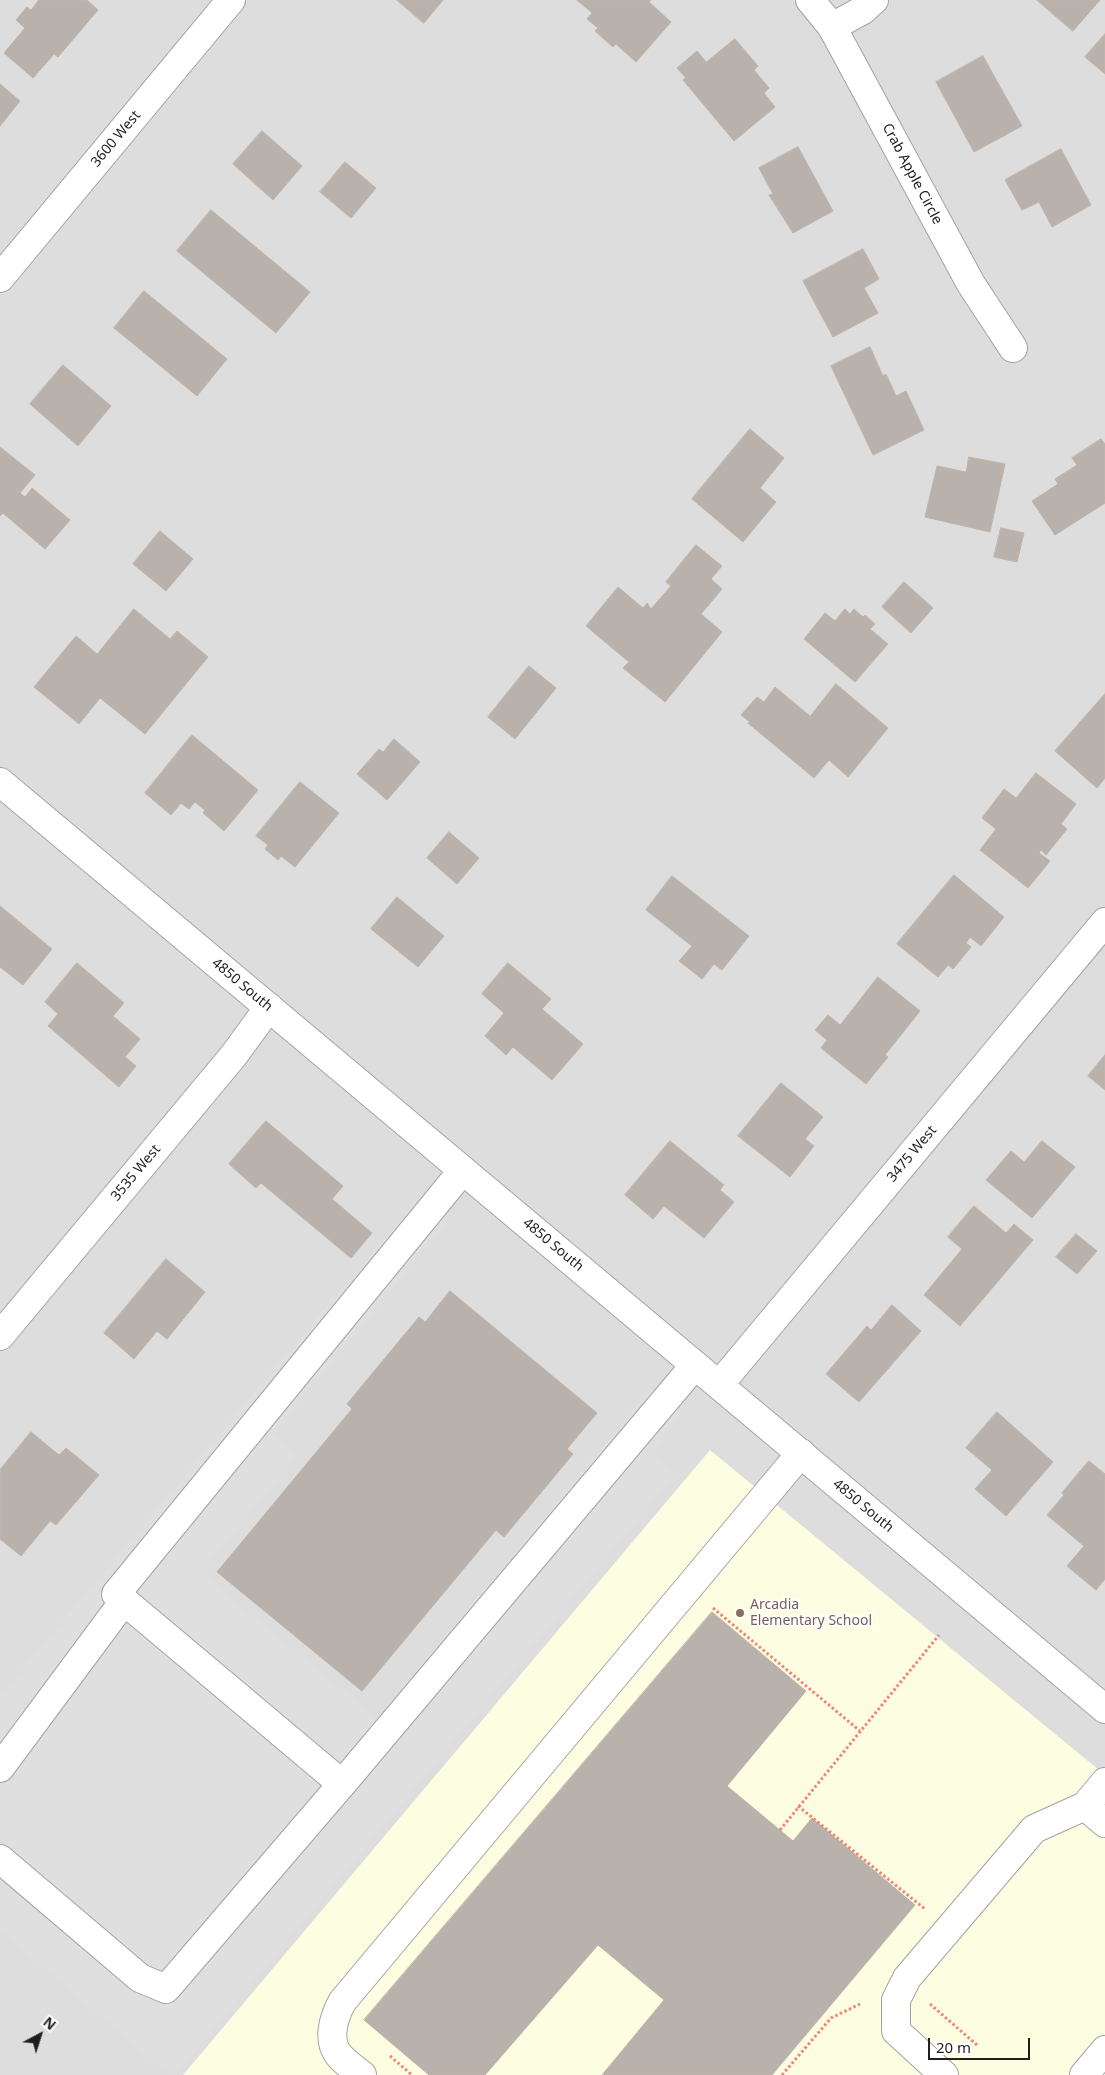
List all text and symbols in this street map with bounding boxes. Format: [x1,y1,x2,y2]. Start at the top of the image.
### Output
street label: 3600 West [88,108,144,170]
street label: Crab Apple Circle [878,121,946,227]
street label: 4850 South [208,955,276,1015]
street label: 3475 West [884,1123,940,1185]
street label: 3535 West [108,1142,164,1204]
street label: 4850 South [519,1215,587,1275]
street label: 4850 South [829,1476,897,1536]
place label: Arcadia Elementary School [750,1597,872,1630]
marker: Arcadia Elementary School [734,1607,746,1619]
north arrow [15,2010,65,2060]
text: N [39,2012,60,2034]
scale bar [930,2028,1032,2060]
text: 20 m [936,2037,971,2057]

